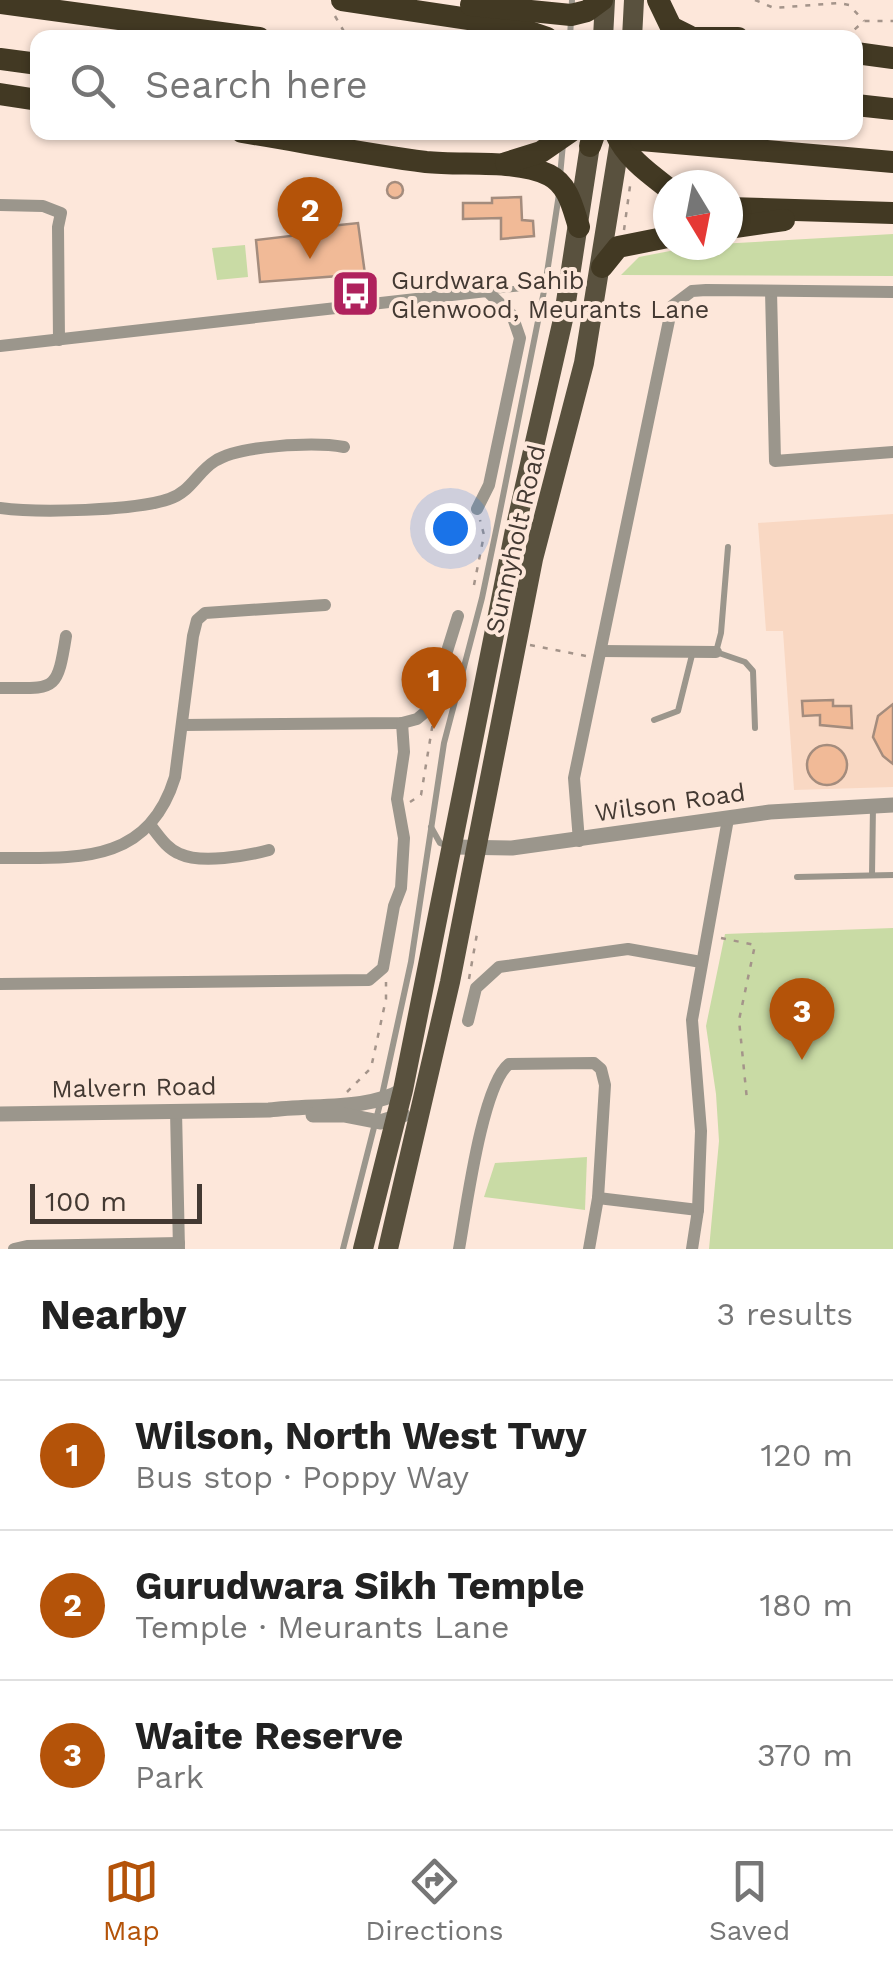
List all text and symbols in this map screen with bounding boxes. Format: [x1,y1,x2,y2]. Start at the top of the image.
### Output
search box [30,30,863,140]
icon: search [65,58,120,113]
text: Search here [145,63,368,107]
north arrow [653,170,743,260]
pin: 2 [278,176,342,259]
place label: Gurdwara Sahib Glenwood, Meurants Lane [391,266,709,324]
bus stop icon: Gurdwara Sahib Glenwood, Meurants Lane [330,268,382,320]
street label: Sunnyholt Road [480,442,551,636]
your location [425,503,476,554]
pin: 1 [402,646,466,729]
street label: Wilson Road [593,778,747,827]
pin: 3 [770,978,834,1060]
street label: Malvern Road [51,1072,217,1103]
scale bar [30,1179,202,1224]
text: 100 m [45,1185,127,1218]
text: Nearby [40,1290,187,1339]
text: 3 results [716,1295,853,1333]
text: Wilson, North West Twy [135,1414,587,1458]
text: 1 [66,1436,79,1474]
text: 120 m [761,1436,853,1474]
text: Bus stop · Poppy Way [135,1458,469,1496]
text: Gurudwara Sikh Temple [135,1564,585,1608]
text: 2 [63,1586,82,1624]
text: 180 m [759,1586,853,1624]
text: Temple · Meurants Lane [135,1608,509,1646]
text: Waite Reserve [135,1714,403,1758]
text: 3 [63,1736,82,1774]
text: 370 m [757,1736,853,1774]
text: Park [135,1758,204,1796]
tab: Map [103,1854,160,1947]
tab: Directions [365,1854,504,1947]
tab: Saved [709,1854,790,1947]

